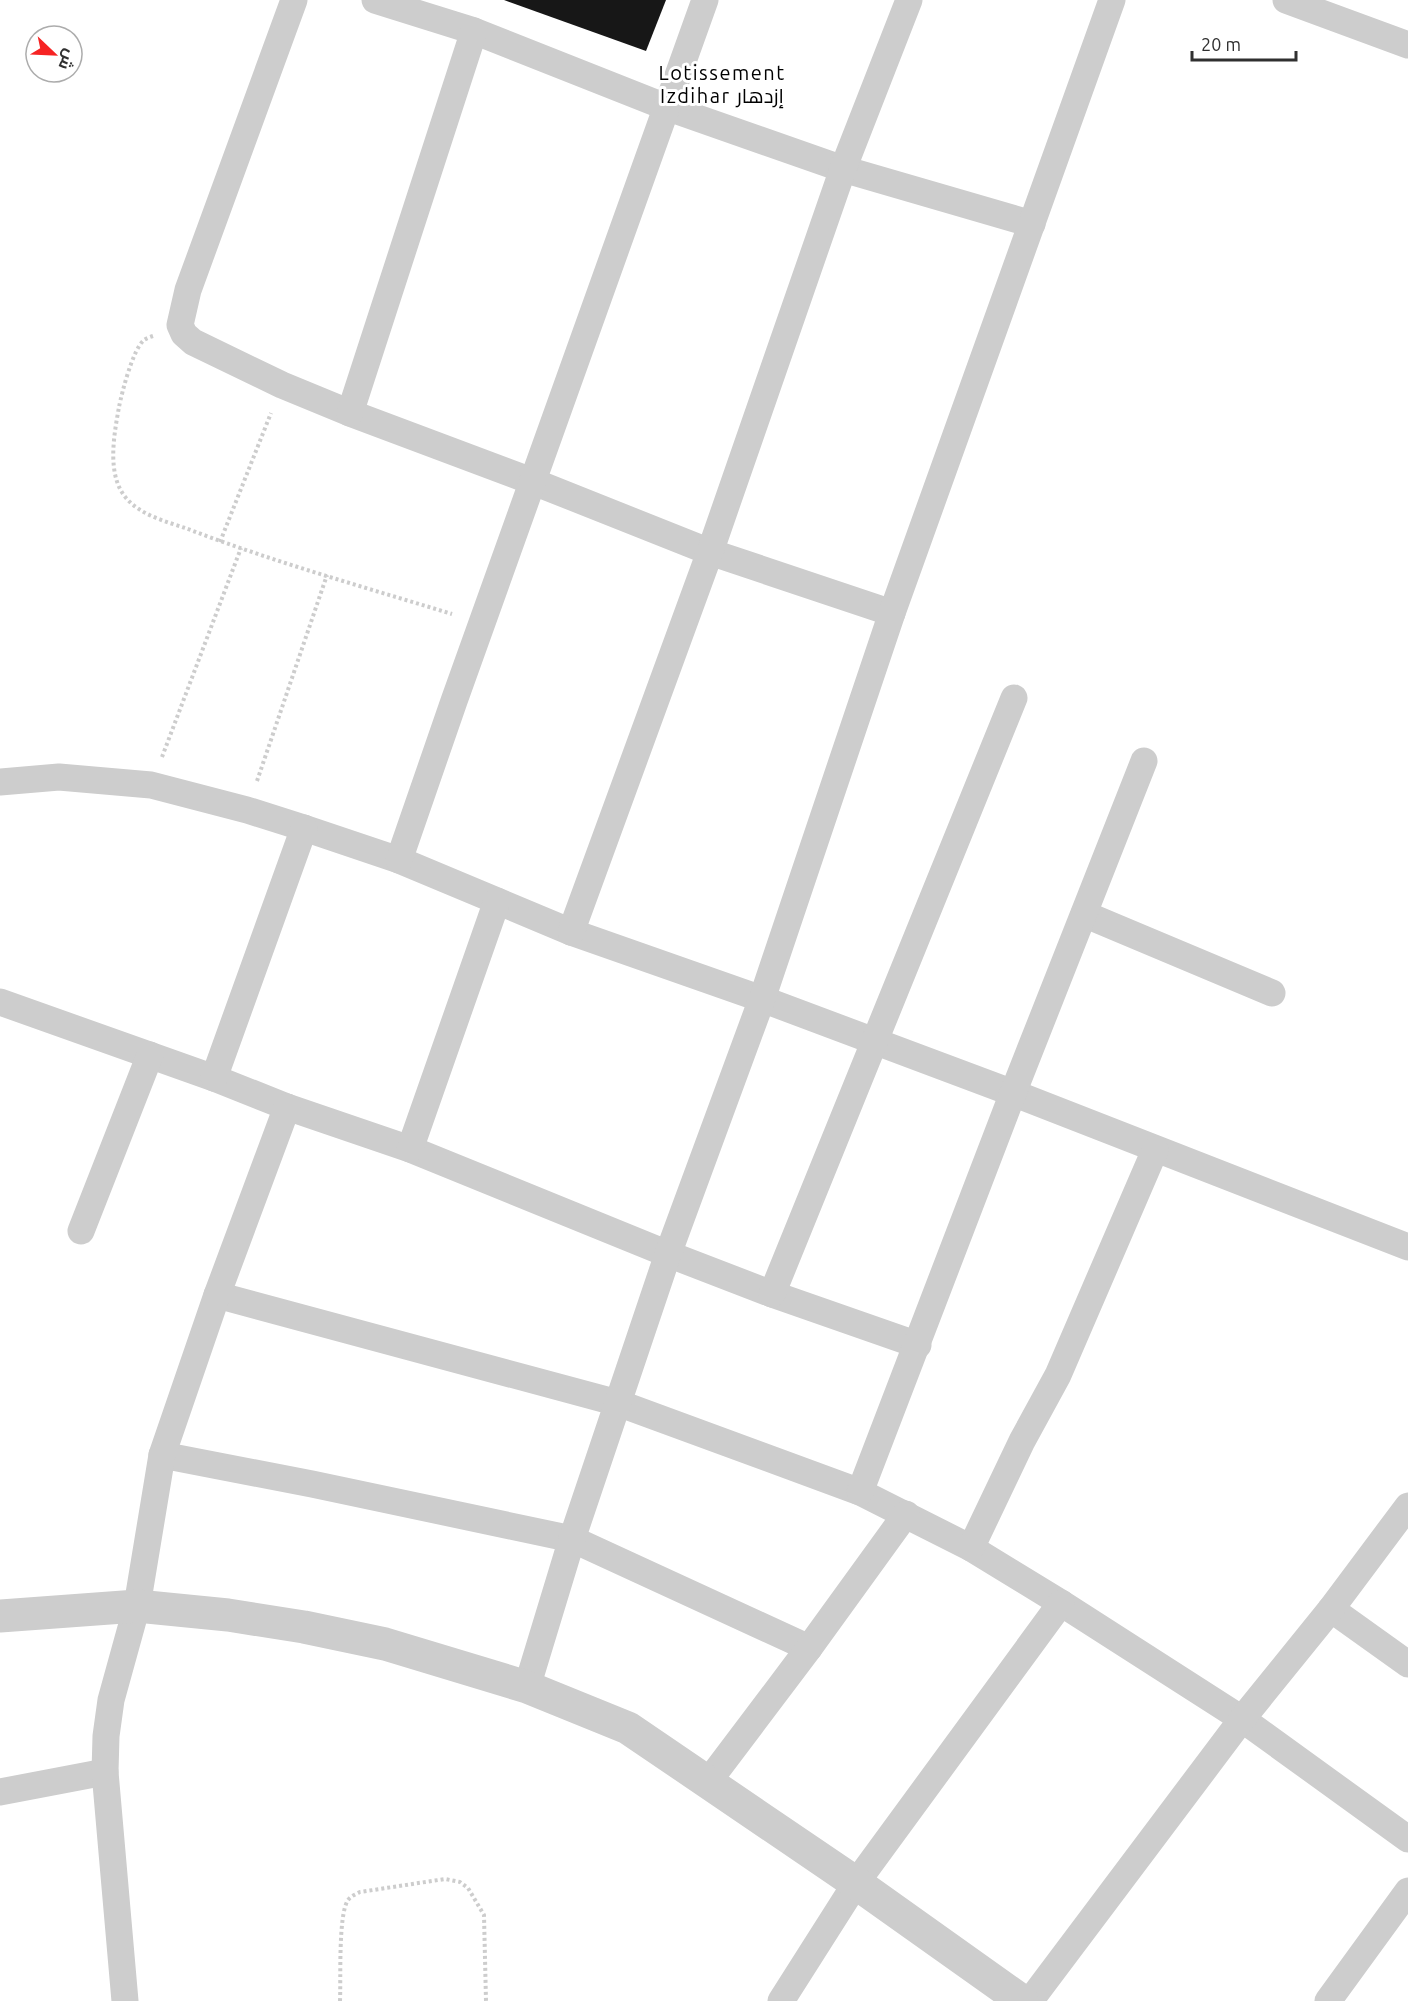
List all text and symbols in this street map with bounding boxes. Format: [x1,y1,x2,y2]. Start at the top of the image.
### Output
north arrow [24,24,84,84]
scale bar [1192,24,1296,62]
text: 20 m [1201,34,1241,54]
text: ش [55,47,80,73]
district label: Lotissement Izdihar إزدهار [658,61,786,109]

